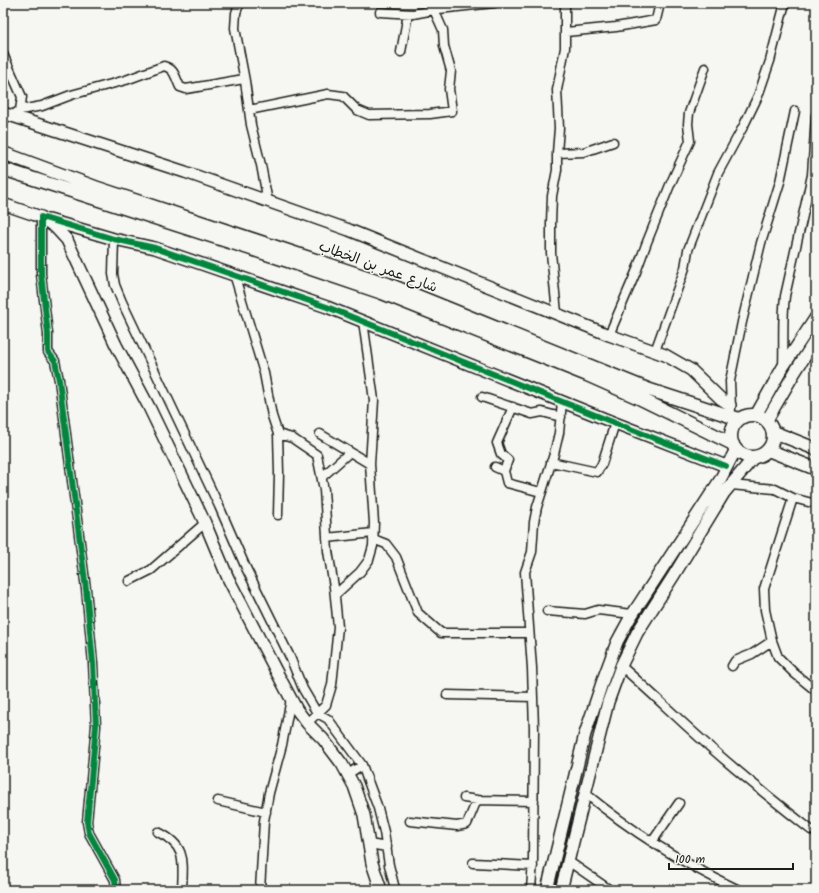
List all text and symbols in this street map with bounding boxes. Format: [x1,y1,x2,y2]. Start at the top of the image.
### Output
street label: شارع عمر بن الخطاب [316,235,440,299]
scale bar [669,845,793,871]
text: 100 m [675,850,706,869]

